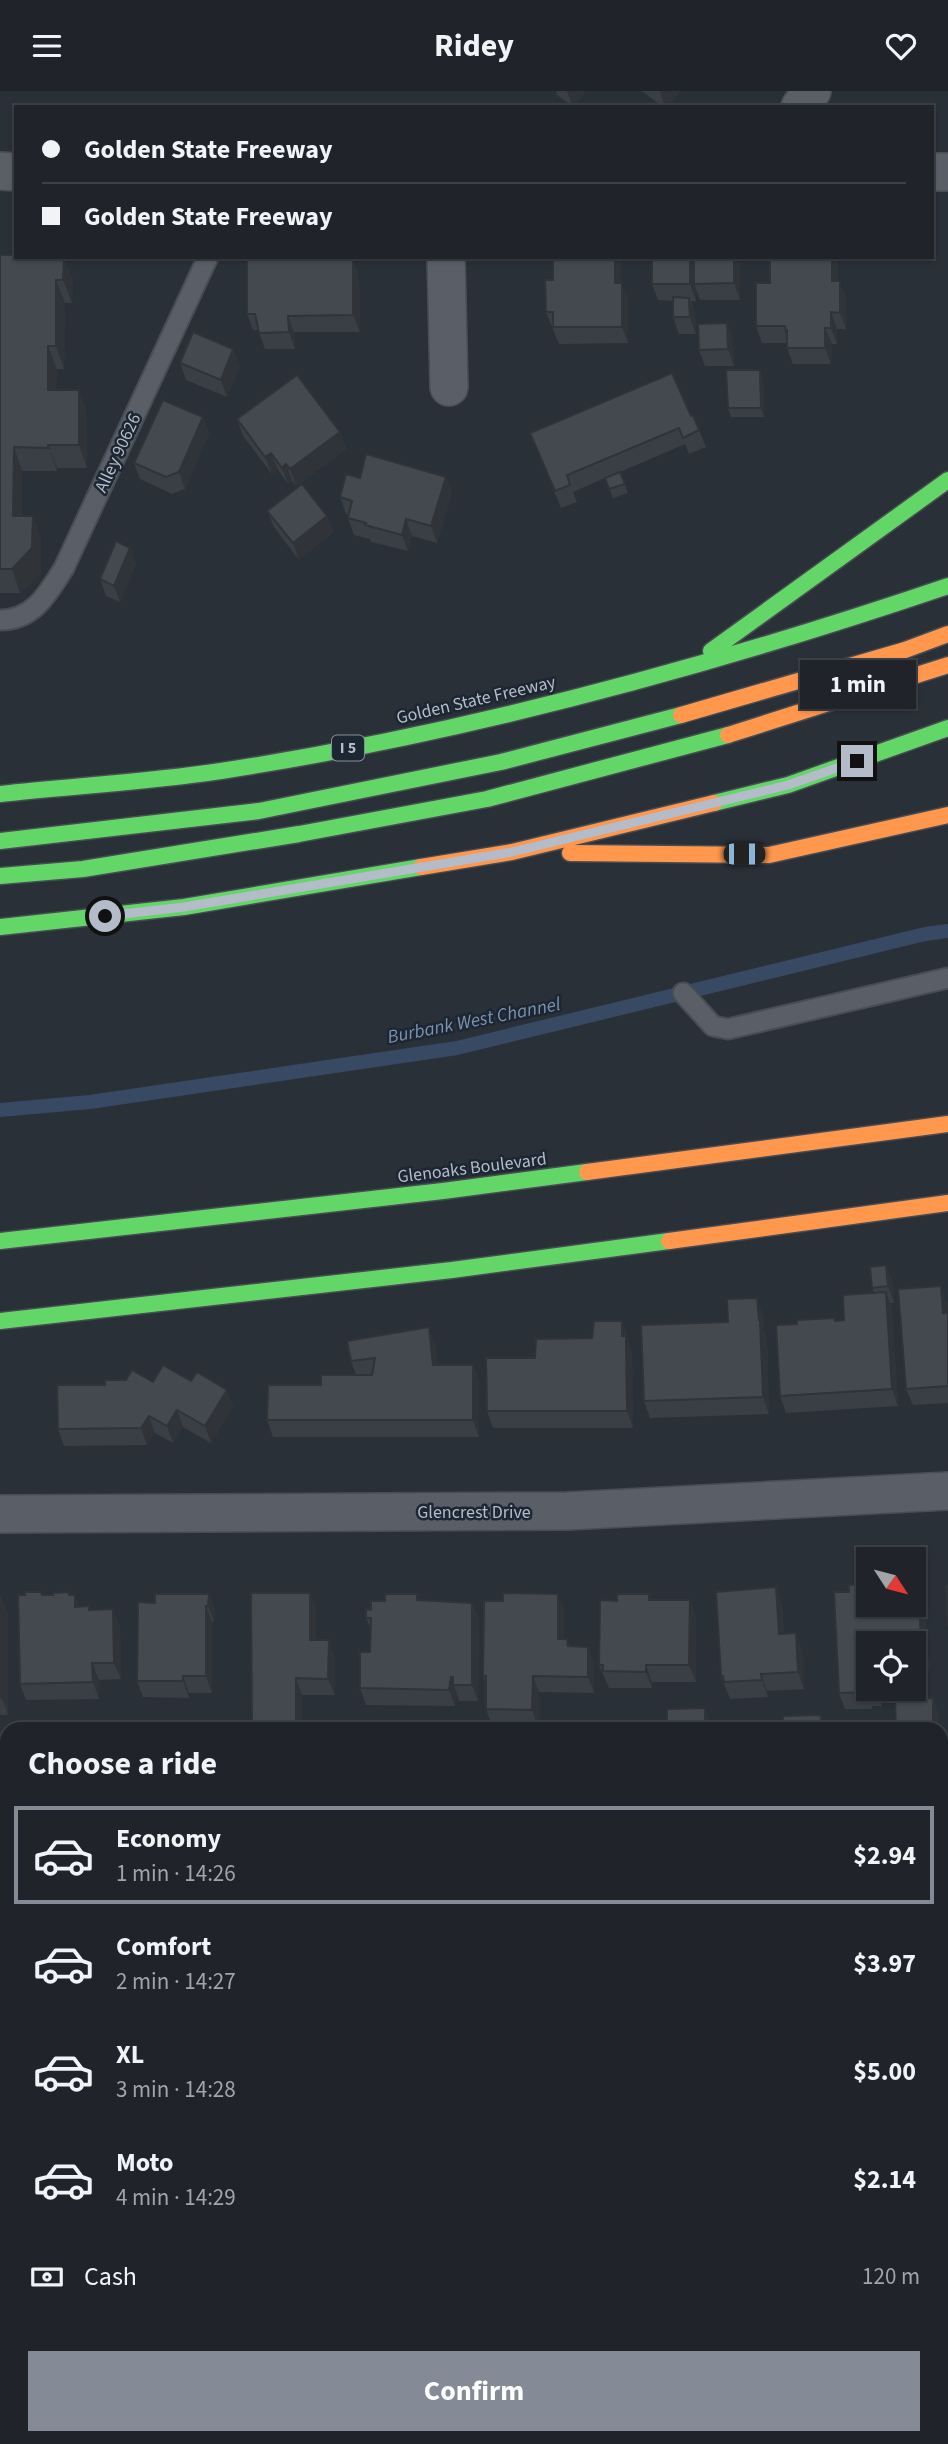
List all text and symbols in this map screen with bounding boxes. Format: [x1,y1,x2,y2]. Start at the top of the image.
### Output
text: Ridey [434,23,514,69]
icon: menu [28,27,66,65]
icon: heart [882,27,920,65]
text: Golden State Freeway [84,131,333,168]
text: Golden State Freeway [84,198,333,235]
street label: Alley 90626 [89,409,147,497]
callout: 1 min [799,659,915,709]
text: 1 min [830,668,886,701]
street label: Golden State Freeway [394,669,559,730]
road number: I 5 [332,735,364,761]
route end [841,745,873,777]
car [724,844,766,865]
route start [89,900,121,932]
water label: Burbank West Channel [385,991,563,1051]
street label: Glenoaks Boulevard [396,1146,548,1190]
street label: Glencrest Drive [417,1500,531,1525]
north arrow [856,1547,926,1617]
map controls [856,1547,926,1701]
button: locate [856,1631,926,1701]
text: Choose a ride [28,1741,217,1787]
text: Economy [116,1820,221,1857]
icon: car [32,1824,95,1887]
text: $2.94 [853,1837,916,1874]
text: 1 min · 14:26 [116,1857,236,1890]
text: Comfort [116,1928,211,1965]
icon: car [32,1932,95,1995]
text: $3.97 [853,1945,916,1982]
text: 2 min · 14:27 [116,1965,236,1998]
text: XL [116,2036,144,2073]
icon: car [32,2040,95,2103]
text: $5.00 [853,2053,916,2090]
text: 3 min · 14:28 [116,2073,236,2106]
text: Moto [116,2144,173,2181]
icon: car [32,2148,95,2211]
text: $2.14 [853,2161,916,2198]
text: 4 min · 14:29 [116,2181,236,2214]
icon: cash [28,2258,66,2296]
text: Cash [84,2258,137,2295]
text: 120 m [862,2260,920,2293]
button: Confirm [28,2351,920,2431]

